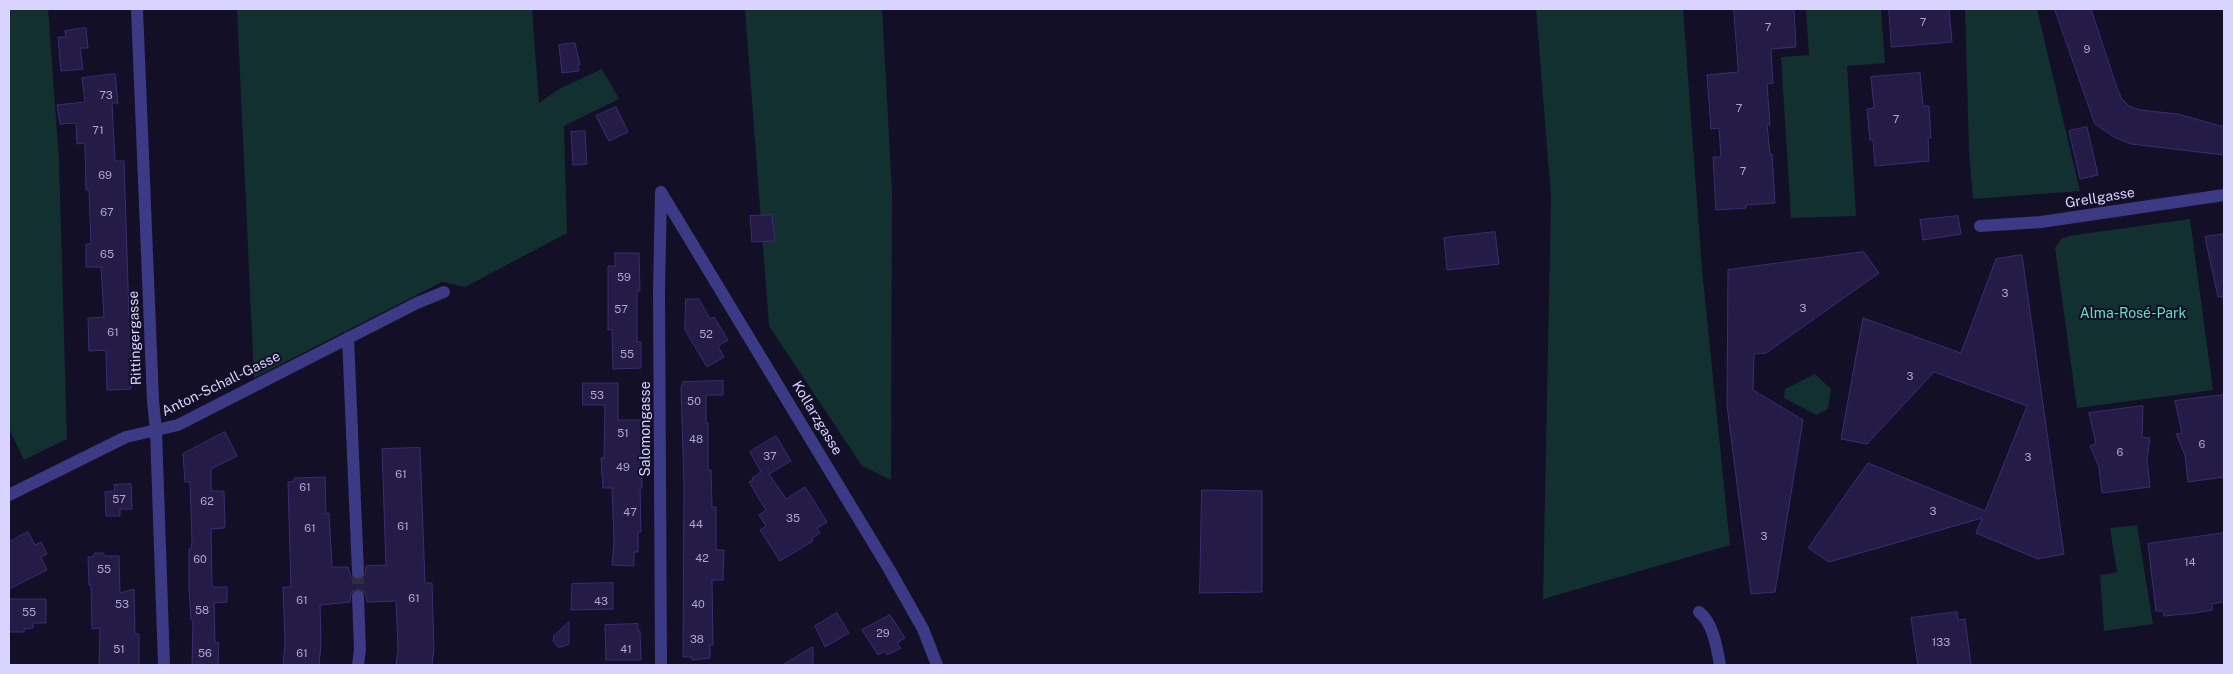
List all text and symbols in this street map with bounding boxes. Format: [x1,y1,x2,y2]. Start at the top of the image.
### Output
house number: 7 [1920,16,1926,30]
house number: 7 [1765,21,1771,35]
house number: 9 [2084,43,2090,57]
house number: 73 [99,89,113,103]
house number: 7 [1736,102,1742,116]
house number: 7 [1893,113,1899,127]
house number: 71 [92,124,104,138]
house number: 7 [1740,165,1746,179]
house number: 69 [98,169,112,183]
street label: Grellgasse [2064,184,2136,212]
house number: 67 [100,206,114,220]
house number: 65 [100,248,114,262]
house number: 59 [617,271,631,285]
house number: 3 [2002,287,2008,301]
street label: Rittingergasse [125,290,145,386]
house number: 3 [1800,302,1806,316]
house number: 57 [614,303,628,317]
park label: Alma-Rosé-Park [2080,306,2186,322]
house number: 61 [107,326,119,340]
house number: 52 [699,328,713,342]
street label: Anton-Schall-Gasse [159,348,283,420]
house number: 55 [620,348,634,362]
house number: 3 [1907,370,1913,384]
street label: Kollarzgasse [788,378,846,458]
street label: Salomongasse [638,381,654,477]
house number: 53 [590,389,604,403]
house number: 50 [687,395,701,409]
house number: 51 [617,427,629,441]
house number: 48 [689,433,703,447]
house number: 6 [2199,438,2205,452]
house number: 6 [2117,446,2123,460]
house number: 37 [763,450,777,464]
house number: 3 [2025,451,2031,465]
house number: 49 [616,461,630,475]
house number: 61 [395,468,407,482]
house number: 61 [299,481,311,495]
house number: 57 [112,493,126,507]
house number: 62 [200,495,214,509]
house number: 3 [1930,505,1936,519]
house number: 47 [623,506,637,520]
house number: 35 [786,512,800,526]
house number: 44 [689,518,703,532]
house number: 61 [397,520,409,534]
house number: 61 [304,522,316,536]
house number: 3 [1761,530,1767,544]
house number: 42 [695,552,709,566]
house number: 60 [193,553,207,567]
house number: 14 [2184,556,2196,570]
house number: 55 [97,563,111,577]
house number: 61 [408,592,420,606]
house number: 61 [296,594,308,608]
house number: 43 [594,595,608,609]
house number: 53 [115,598,129,612]
house number: 40 [691,598,705,612]
house number: 58 [195,604,209,618]
house number: 55 [22,606,36,620]
house number: 29 [876,627,890,641]
house number: 38 [690,633,704,647]
house number: 133 [1932,636,1950,650]
house number: 51 [113,643,125,657]
house number: 41 [620,643,632,657]
house number: 56 [198,647,212,661]
house number: 61 [296,647,308,661]

